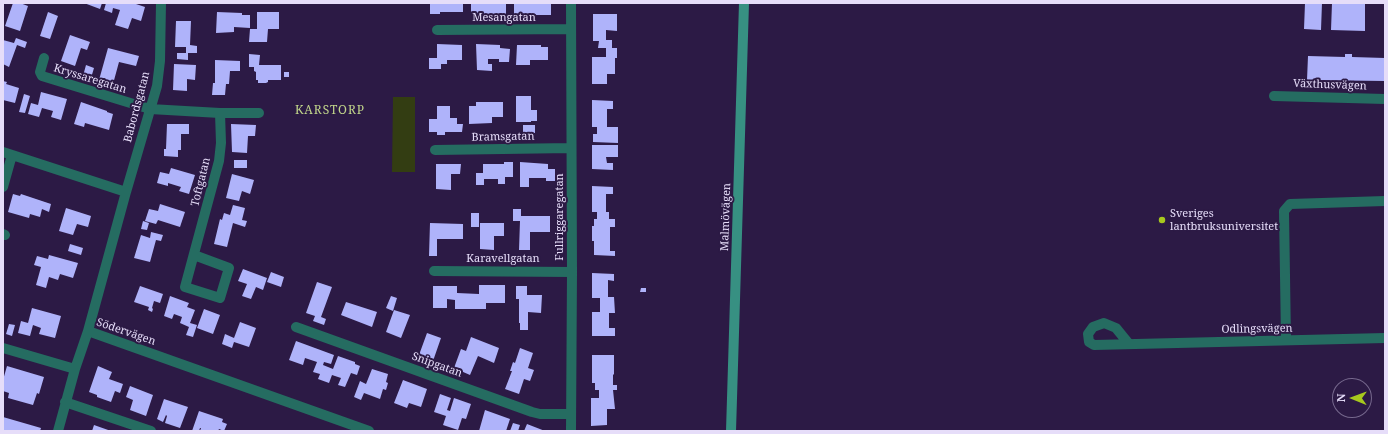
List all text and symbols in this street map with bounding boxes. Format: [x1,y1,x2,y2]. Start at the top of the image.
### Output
street label: Mesangatan [472,11,536,25]
street label: Kryssaregatan [52,62,128,96]
street label: Babordsgatan [121,70,153,144]
street label: Växthusvägen [1293,77,1367,93]
district label: KARSTORP [295,104,365,118]
street label: Bramsgatan [471,130,535,144]
street label: Toftgatan [189,156,213,208]
street label: Fullriggaregatan [553,173,567,261]
street label: Malmövägen [718,183,734,251]
place label: Sveriges lantbruksuniversitet [1170,207,1278,233]
marker: Sveriges lantbruksuniversitet [1157,215,1167,225]
street label: Karavellgatan [466,252,540,266]
street label: Södervägen [95,316,157,348]
street label: Odlingsvägen [1221,322,1293,336]
street label: Snipgatan [410,350,464,380]
north arrow [1332,378,1372,418]
text: N [1333,393,1348,402]

